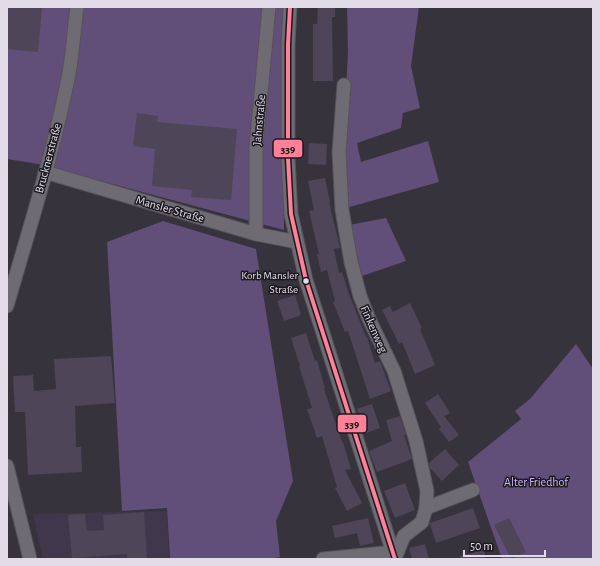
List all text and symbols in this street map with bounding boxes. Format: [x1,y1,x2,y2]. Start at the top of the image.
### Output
street label: Jahnstraße [251,94,267,146]
street label: Brucknerstraße [33,122,63,194]
line badge: 339 [273,139,303,158]
text: 339 [281,144,295,155]
street label: Mansler Straße [134,193,206,225]
place label: Korb Mansler Straße [241,270,298,295]
marker: Korb Mansler Straße [301,276,311,286]
street label: Finkenweg [358,304,390,355]
line badge: 339 [337,414,367,433]
text: 339 [345,419,359,430]
park label: Alter Friedhof [504,476,569,488]
scale bar [464,532,545,558]
text: 50 m [470,540,493,552]

